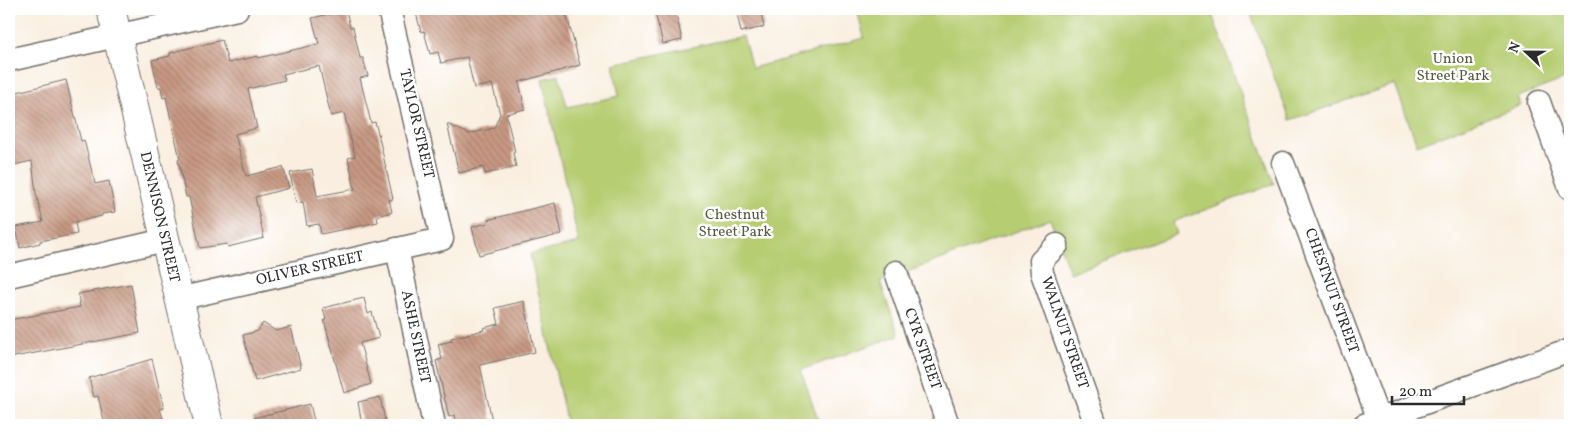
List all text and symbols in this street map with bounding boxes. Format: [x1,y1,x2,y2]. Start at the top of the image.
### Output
north arrow [1502,28,1552,78]
text: N [1505,39,1526,56]
park label: Union Street Park [1417,49,1489,87]
street label: TAYLOR STREET [393,67,439,181]
street label: DENNISON STREET [134,149,184,285]
park label: Chestnut Street Park [699,205,771,243]
street label: CHESTNUT STREET [1299,226,1363,357]
street label: OLIVER STREET [254,246,366,292]
street label: WALNUT STREET [1035,274,1093,392]
street label: ASHE STREET [395,288,435,386]
street label: CYR STREET [898,305,946,393]
scale bar [1392,374,1464,406]
text: 20 m [1399,382,1432,403]

